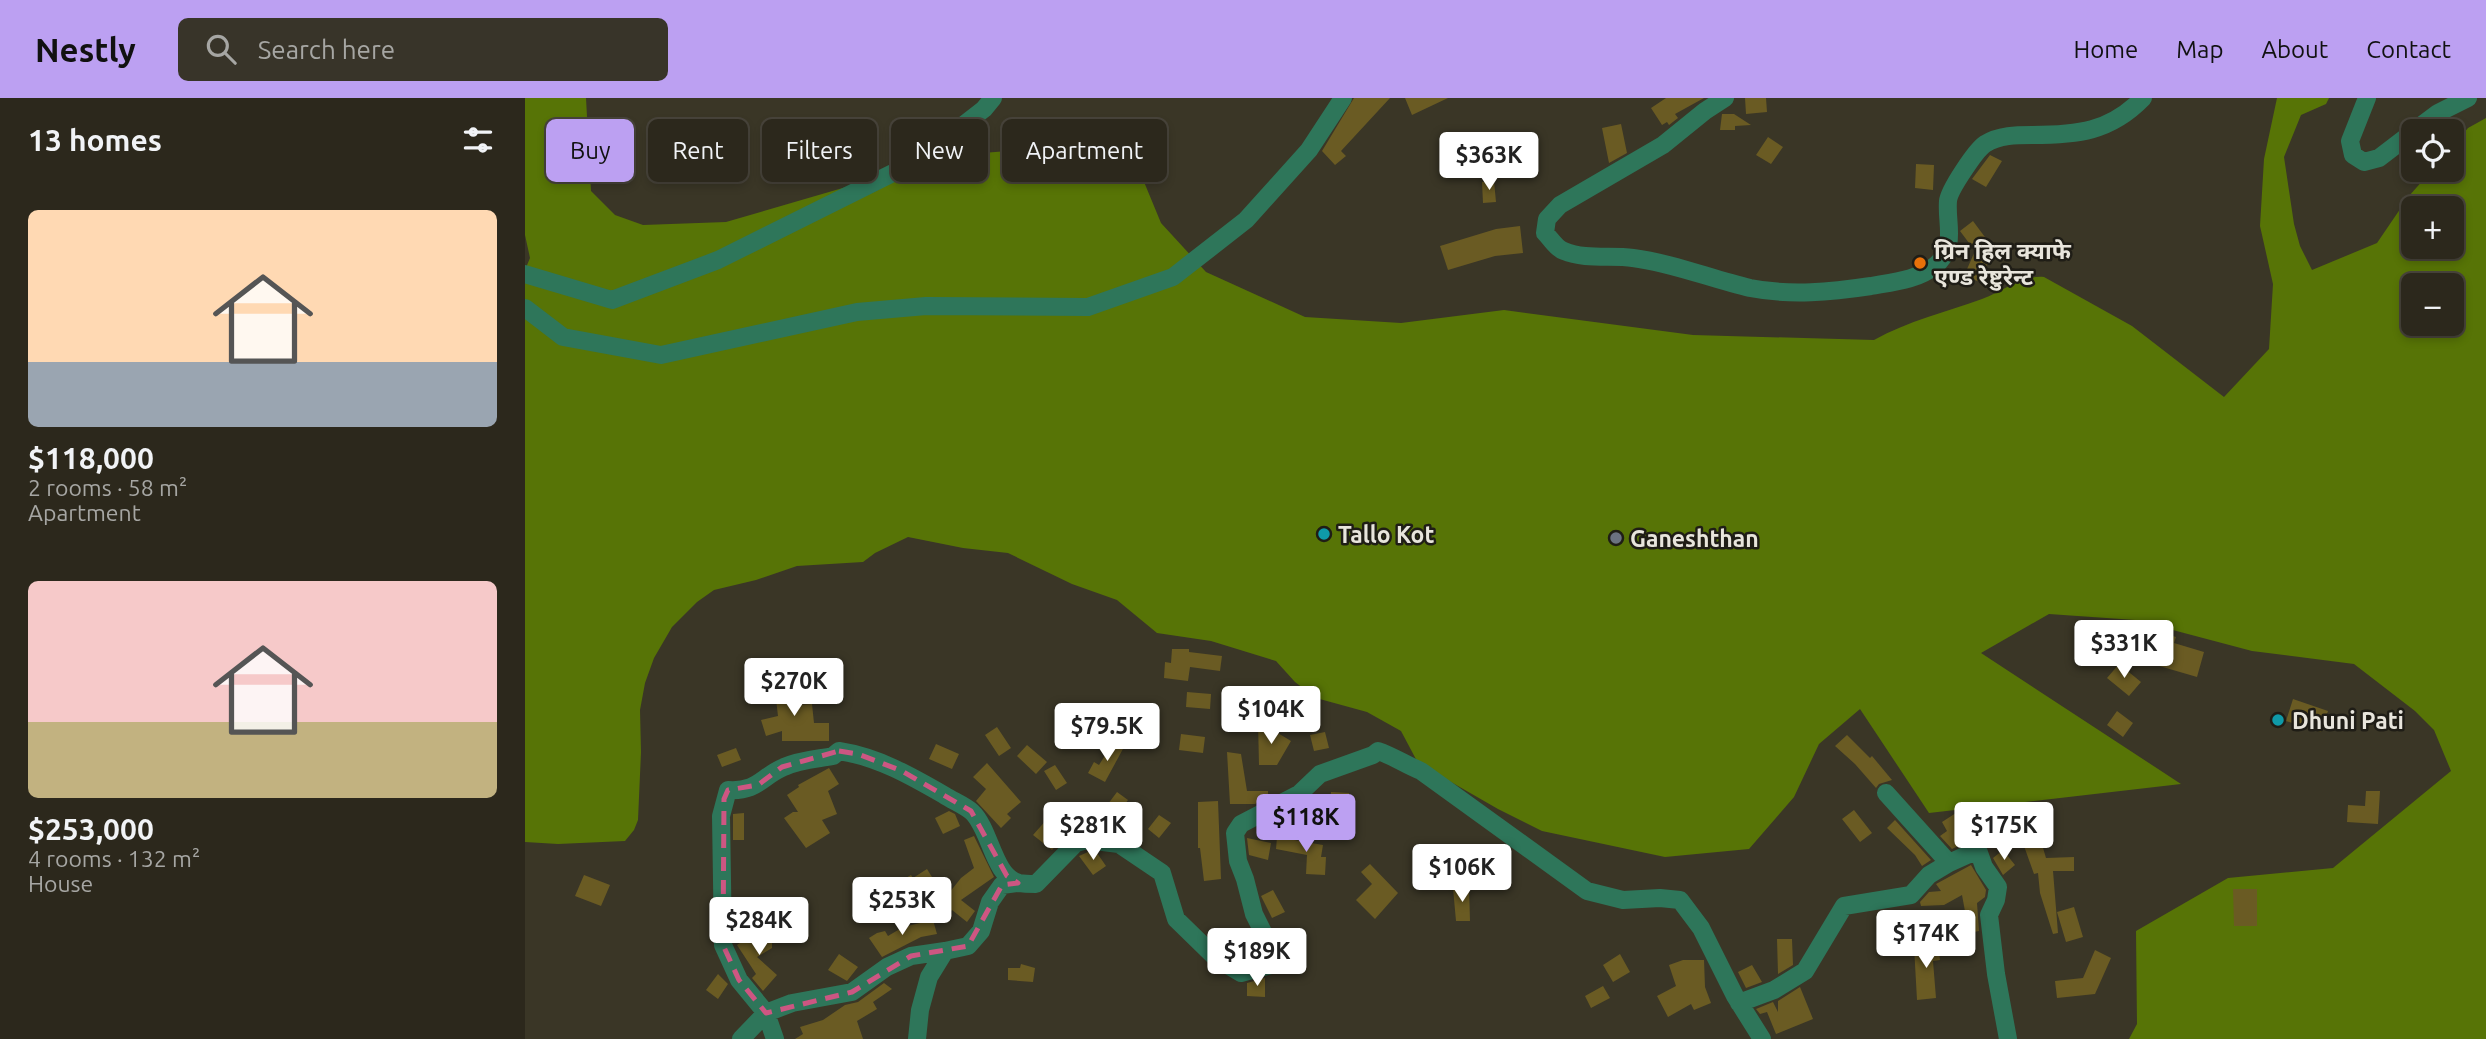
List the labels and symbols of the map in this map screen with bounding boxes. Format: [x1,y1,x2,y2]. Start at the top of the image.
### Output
pin: $363K [1440,132,1538,192]
place label: ग्रिन हिल क्याफे एण्ड रेष्टुरेन्ट [1934,238,2072,291]
marker: ग्रिन हिल क्याफे एण्ड रेष्टुरेन्ट [1912,255,1928,271]
place label: Tallo Kot [1338,522,1434,547]
marker: Tallo Kot [1316,526,1332,542]
place label: Ganeshthan [1630,526,1759,551]
marker: Ganeshthan [1608,530,1624,546]
pin: $331K [2075,620,2173,680]
pin: $270K [745,658,843,718]
pin: $104K [1222,686,1320,746]
pin: $79.5K [1050,704,1164,763]
place label: Dhuni Pati [2292,708,2404,733]
marker: Dhuni Pati [2270,712,2286,728]
pin: $118K [1257,794,1355,854]
pin: $281K [1044,802,1142,862]
pin: $175K [1955,802,2053,862]
pin: $106K [1413,844,1511,904]
pin: $253K [853,878,951,937]
pin: $284K [710,898,808,957]
pin: $174K [1877,910,1975,970]
pin: $189K [1208,928,1306,988]

